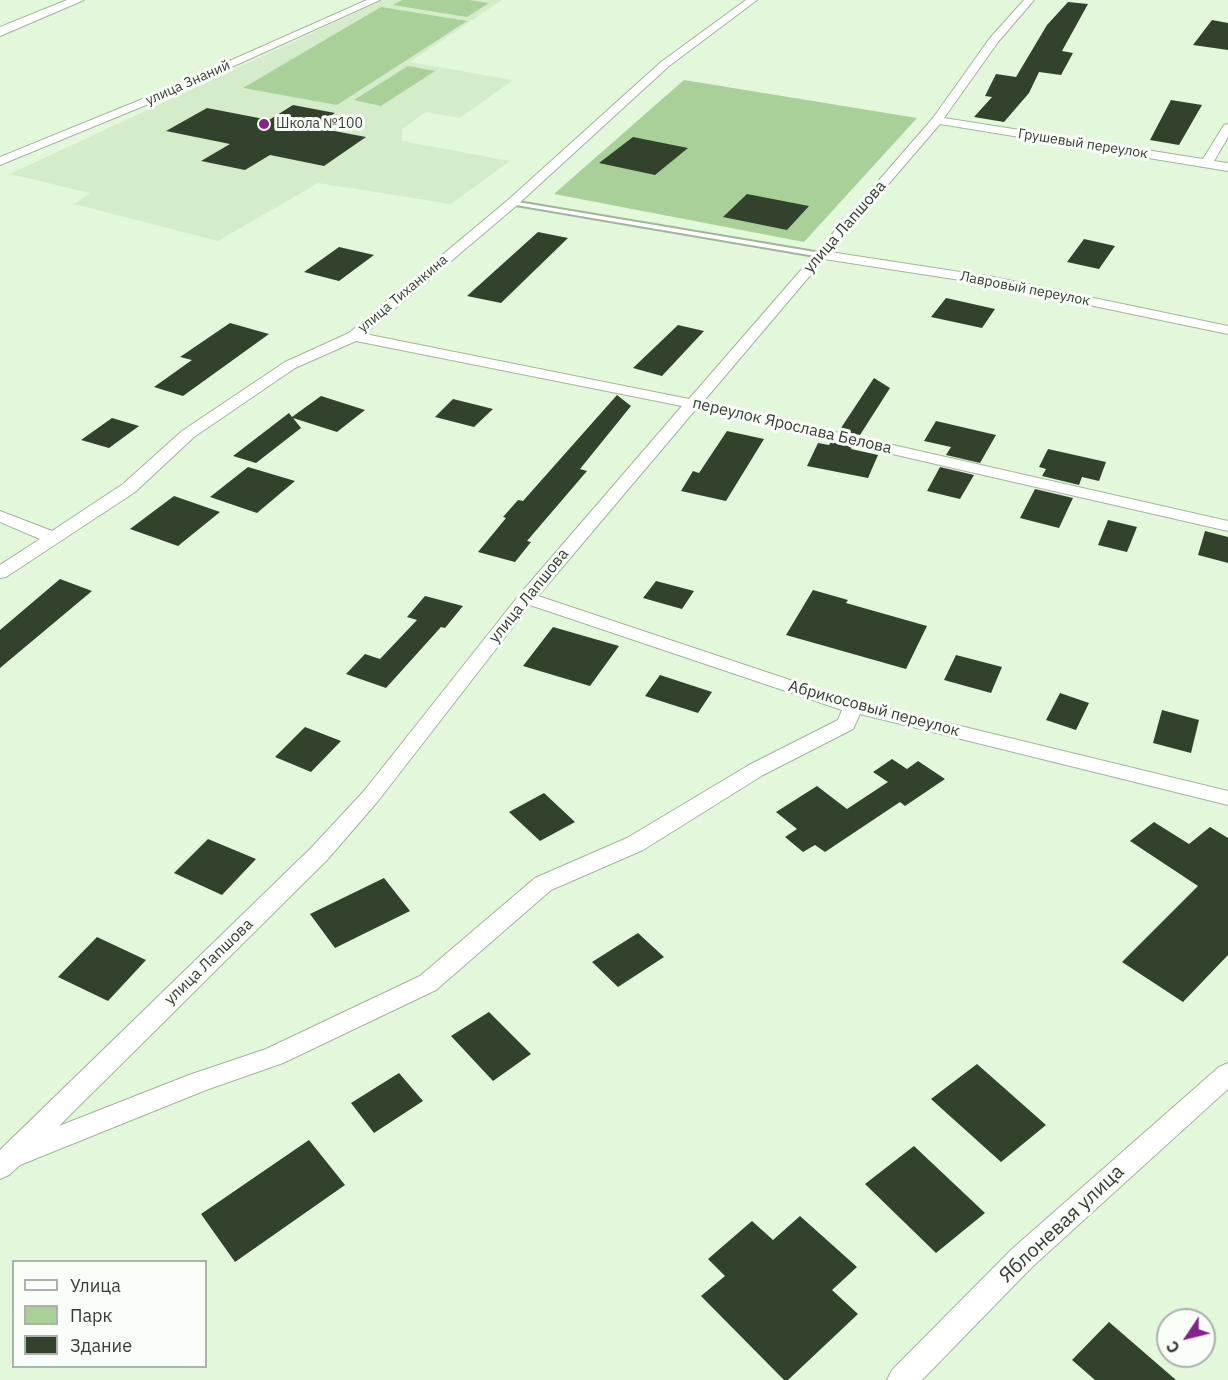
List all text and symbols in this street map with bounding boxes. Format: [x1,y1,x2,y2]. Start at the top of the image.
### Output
street label: улица Знаний [143,57,233,109]
place label: Школа №100 [276,116,363,132]
marker: Школа №100 [257,117,271,131]
street label: Грушевый переулок [1017,125,1149,163]
street label: улица Лапшова [800,177,890,277]
street label: улица Тиханкина [355,252,451,336]
street label: Лавровый переулок [959,268,1091,310]
street label: переулок Ярослава Белова [691,394,893,458]
street label: улица Лапшова [485,545,573,647]
street label: Абрикосовый переулок [786,677,962,741]
street label: улица Лапшова [161,915,257,1009]
street label: Яблоневая улица [995,1160,1129,1288]
legend [12,1260,207,1368]
text: Улица [70,1274,121,1297]
text: Парк [70,1304,112,1327]
north arrow [1156,1308,1216,1368]
text: Здание [70,1334,132,1357]
text: С [1162,1337,1184,1357]

